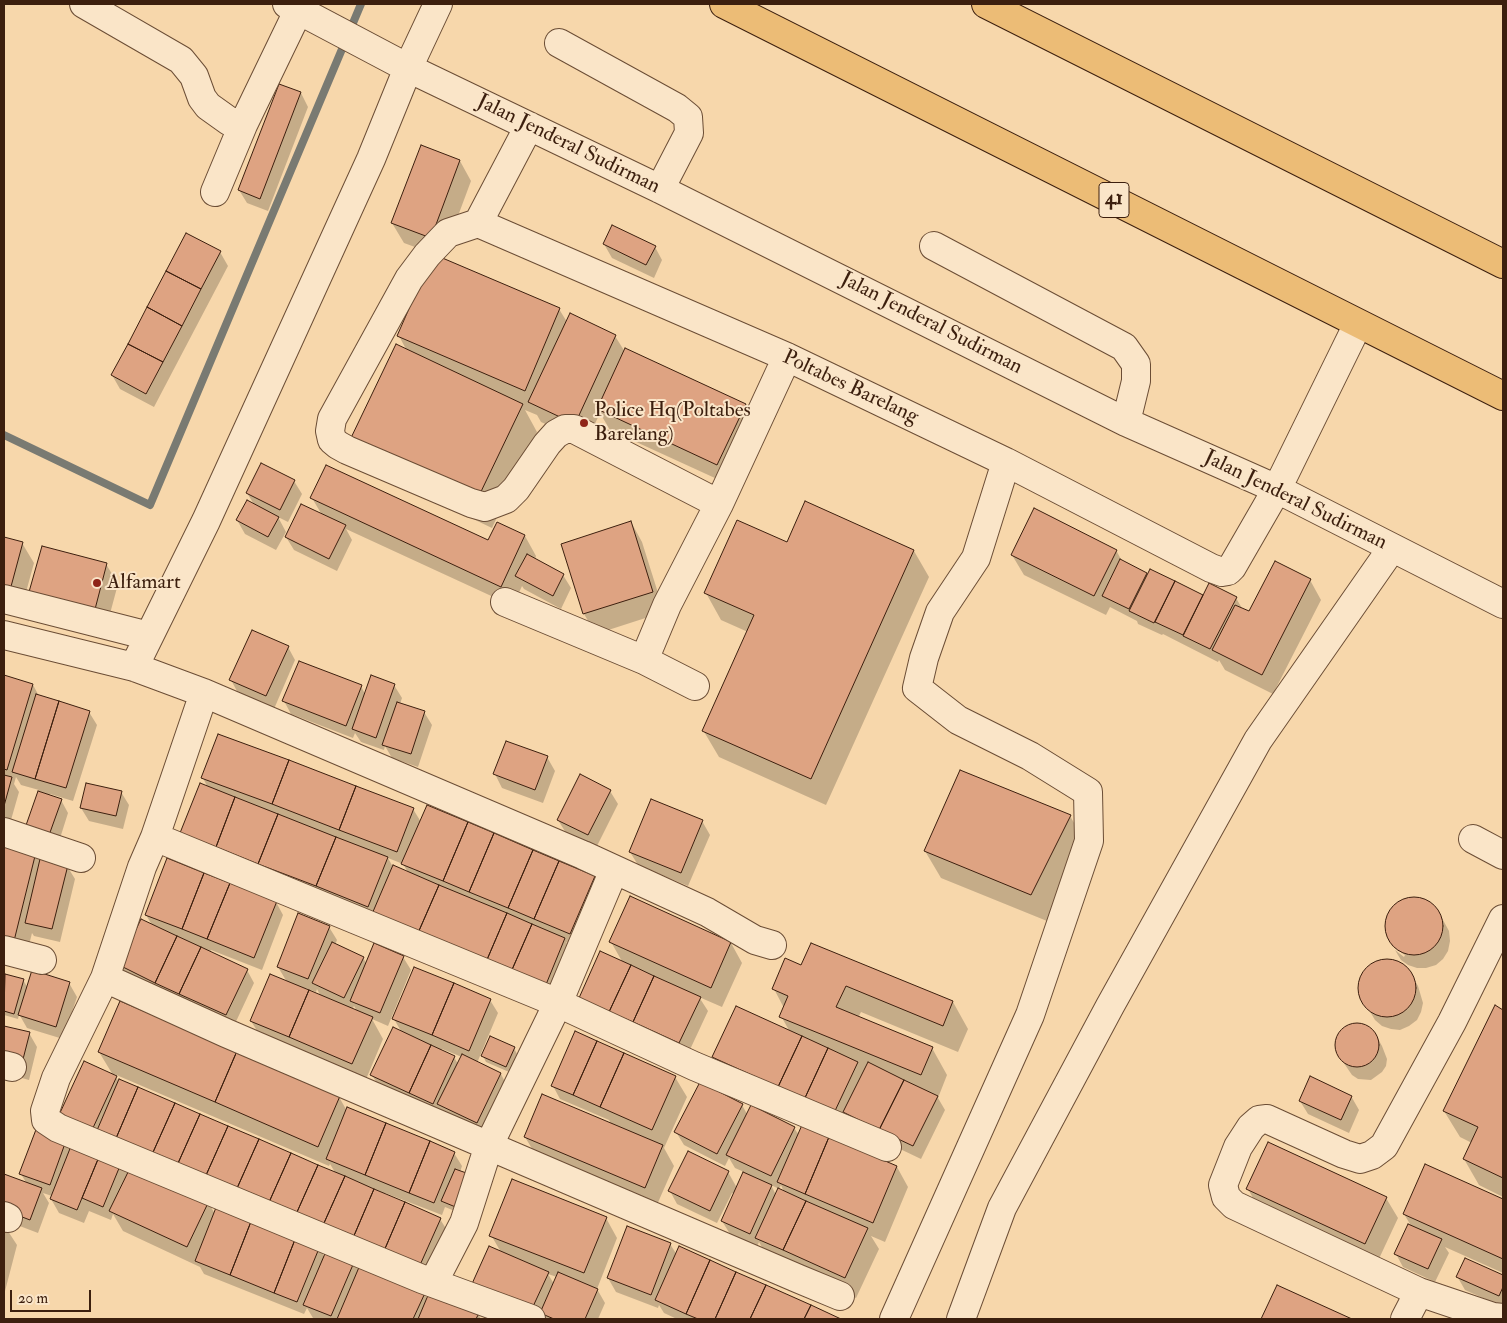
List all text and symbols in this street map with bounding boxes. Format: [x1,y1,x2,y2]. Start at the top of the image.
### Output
street label: Jalan Jenderal Sudirman [472,90,664,200]
road number: 41 [1099,182,1129,218]
street label: Jalan Jenderal Sudirman [836,267,1026,381]
street label: Poltabes Barelang [778,345,922,431]
place label: Police Hq(Poltabes Barelang) [594,398,751,448]
marker: Police Hq(Poltabes Barelang) [578,417,590,429]
street label: Jalan Jenderal Sudirman [1199,446,1391,556]
place label: Alfamart [107,570,181,596]
marker: Alfamart [91,577,103,589]
scale bar [12,1280,94,1312]
text: 20 m [18,1289,48,1308]

